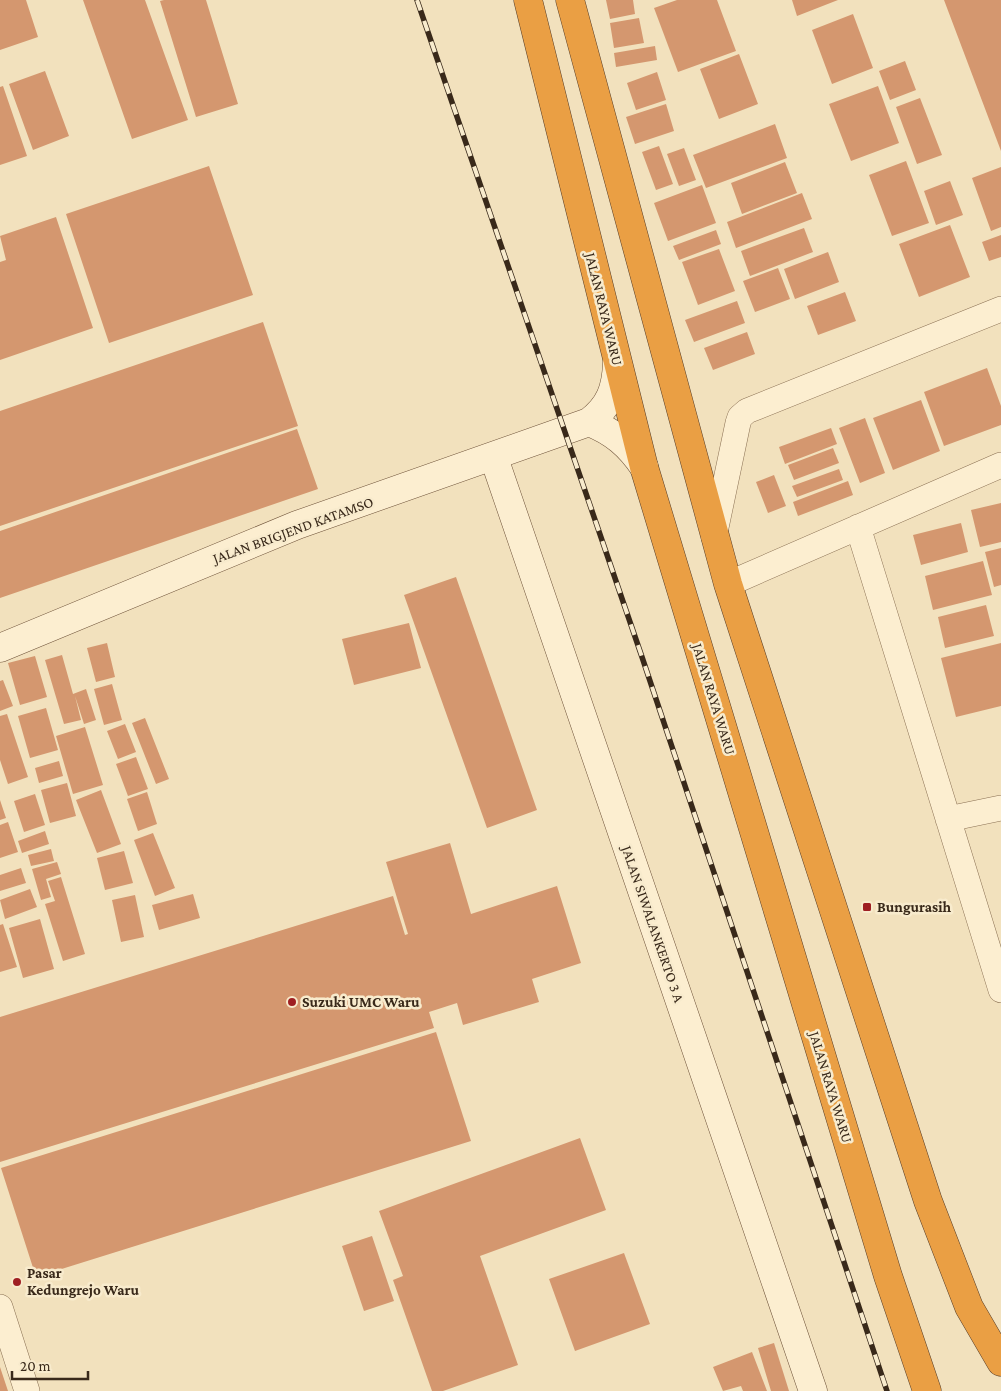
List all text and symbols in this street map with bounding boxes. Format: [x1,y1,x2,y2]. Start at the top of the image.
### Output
street label: JALAN RAYA WARU [581,249,626,368]
street label: JALAN BRIGJEND KATAMSO [209,493,376,568]
street label: JALAN RAYA WARU [688,639,739,757]
street label: JALAN SIWALANKERTO 3 A [617,842,688,1005]
place label: Bungurasih [877,899,952,915]
marker: Bungurasih [861,901,873,913]
place label: Suzuki UMC Waru [302,994,420,1010]
marker: Suzuki UMC Waru [286,996,298,1008]
street label: JALAN RAYA WARU [805,1027,856,1145]
place label: Pasar Kedungrejo Waru [27,1265,140,1299]
marker: Pasar Kedungrejo Waru [11,1276,23,1288]
scale bar [12,1348,89,1380]
text: 20 m [20,1358,51,1374]

